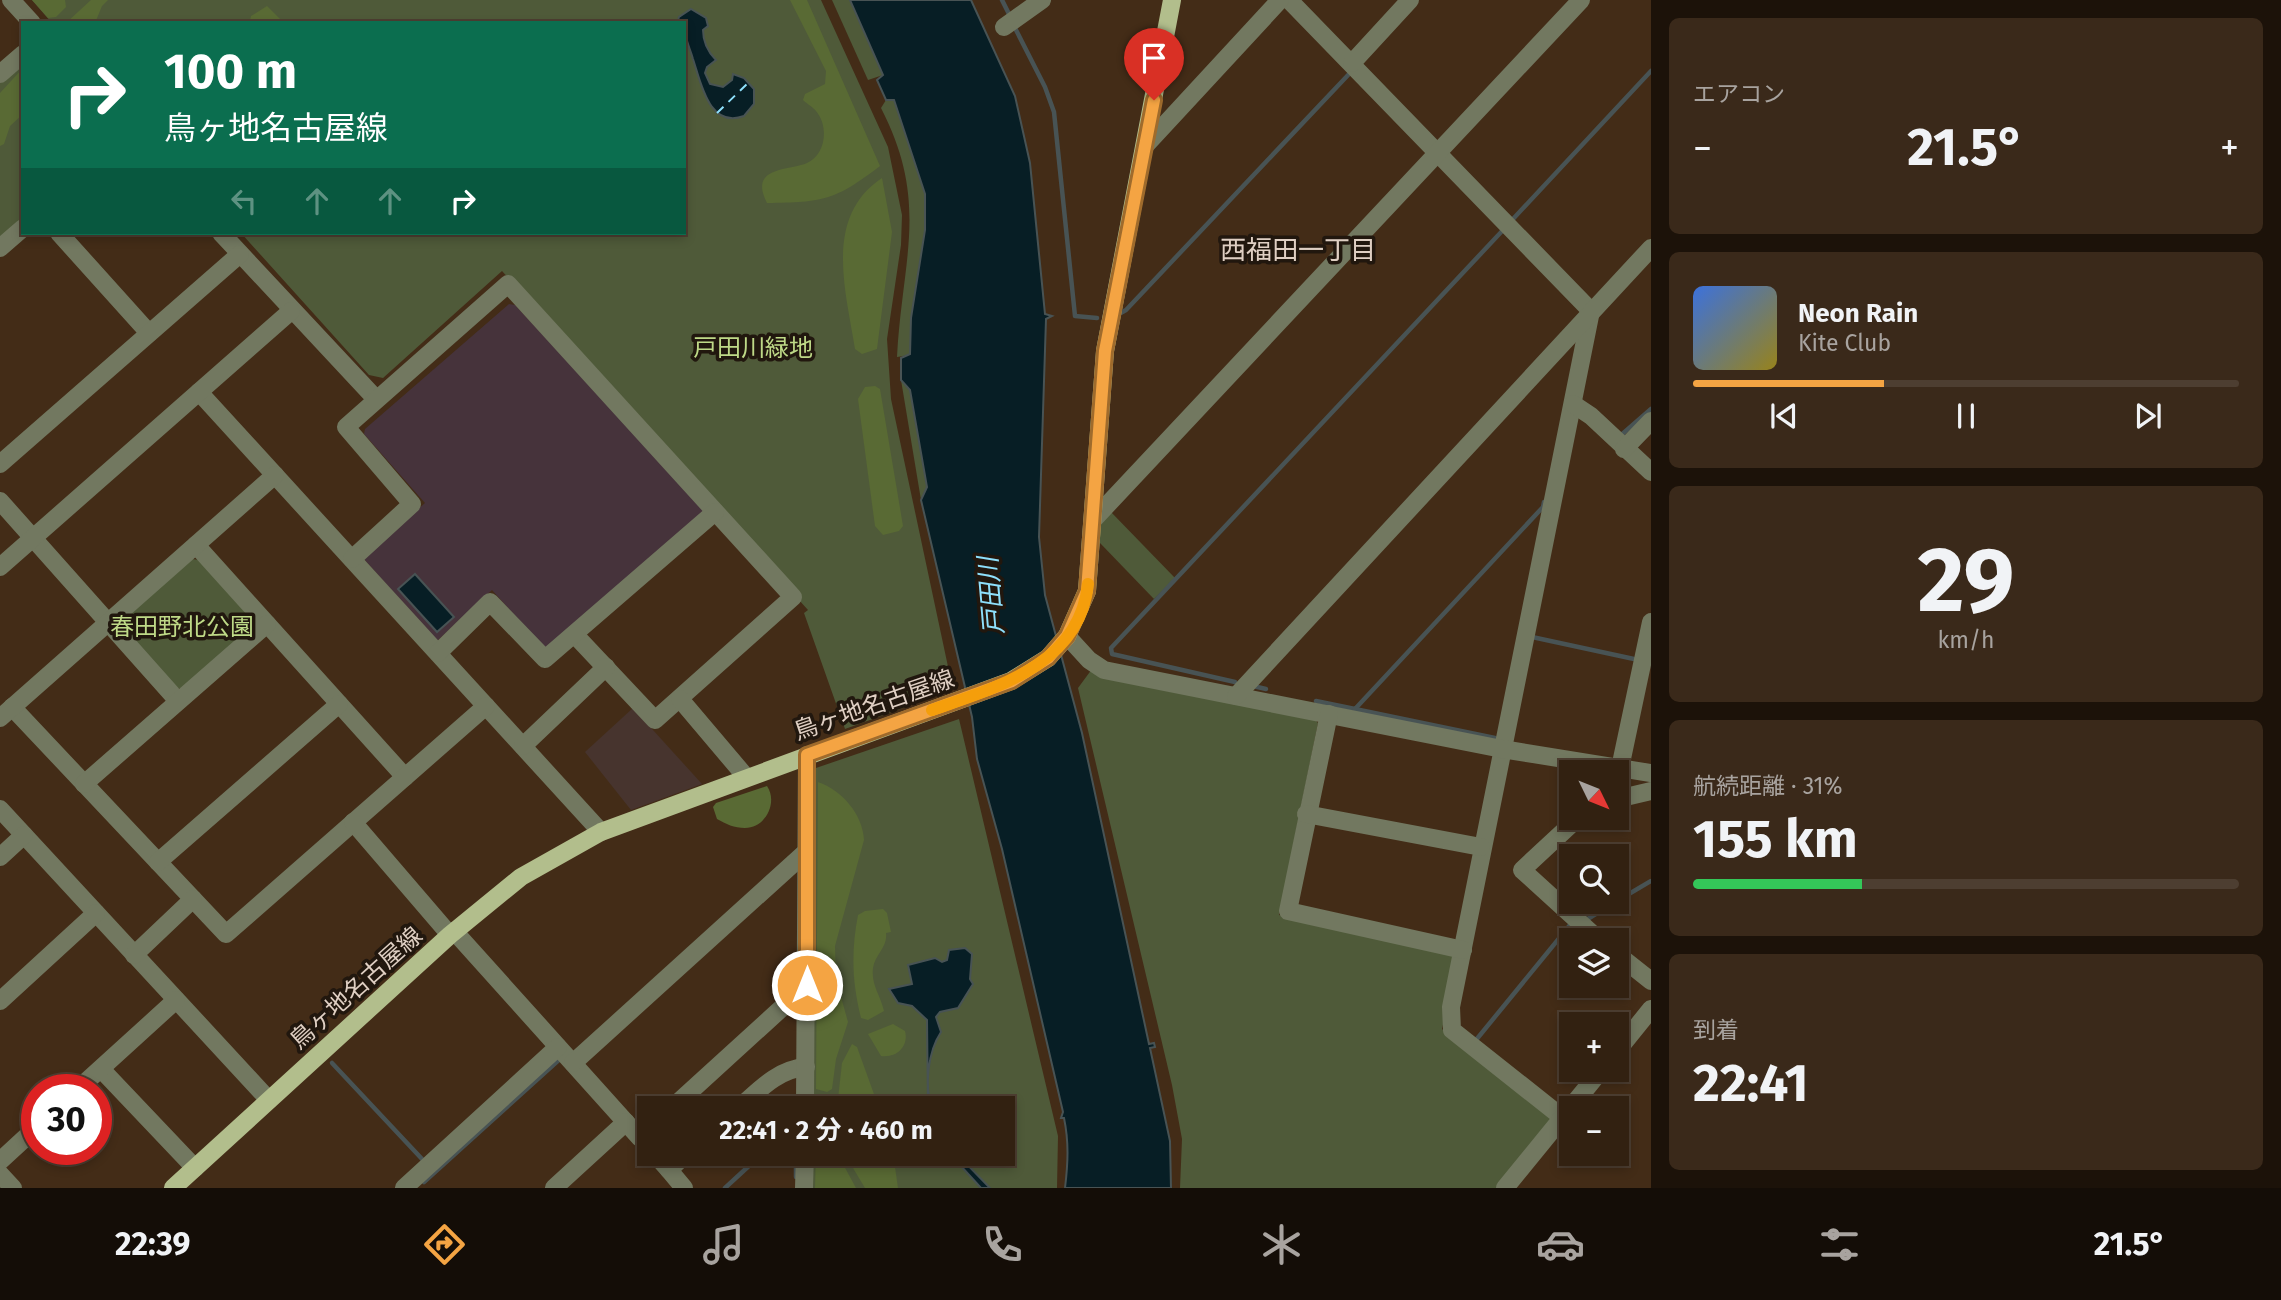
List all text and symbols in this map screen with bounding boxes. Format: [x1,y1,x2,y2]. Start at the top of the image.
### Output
pin [1124,28,1184,100]
icon: arrive [1135,39,1173,77]
text: 100 m [164,42,297,101]
icon: right [49,49,140,140]
text: エアコン [1693,80,1785,108]
text: 鳥ヶ地名古屋線 [164,109,388,147]
text: 21.5° [1907,116,2025,179]
text: − [1693,125,1712,171]
text: + [2220,125,2239,171]
icon: left [225,182,263,220]
icon: ahead [298,182,336,220]
icon: ahead [371,182,409,220]
icon: right [444,182,482,220]
district label: 西福田一丁目 [1220,235,1376,266]
text: Neon Rain [1798,298,1918,329]
text: Kite Club [1798,329,1891,357]
park label: 戸田川緑地 [693,334,813,362]
icon: previous [1765,397,1803,435]
icon: pause [1947,397,1985,435]
icon: next [2129,397,2167,435]
text: 29 [1917,526,2015,635]
water label: 戸田川 [972,553,1010,636]
park label: 春田野北公園 [110,613,254,641]
text: km/h [1938,626,1994,654]
street label: 鳥ヶ地名古屋線 [790,664,958,746]
north arrow [1559,760,1629,830]
map controls [1559,760,1629,1166]
text: 航続距離 · 31% [1693,772,1843,800]
text: 155 km [1693,808,1858,871]
button: search [1559,844,1629,914]
street label: 鳥ヶ地名古屋線 [284,921,428,1055]
button: layers [1559,928,1629,998]
position arrow [770,948,844,1022]
button: + [1559,1012,1629,1082]
text: 到着 [1693,1016,1739,1044]
text: 22:41 [1693,1052,1809,1115]
speed limit sign: 30 [21,1074,112,1165]
button: − [1559,1096,1629,1166]
text: 22:41 · 2 分 · 460 m [719,1115,933,1146]
icon: directions [420,1220,469,1269]
icon: music [699,1220,748,1269]
icon: phone [978,1220,1027,1269]
icon: climate [1257,1220,1306,1269]
icon: car [1536,1220,1585,1269]
icon: filters [1815,1220,1864,1269]
text: 22:39 [115,1225,190,1263]
text: 21.5° [2094,1225,2166,1263]

